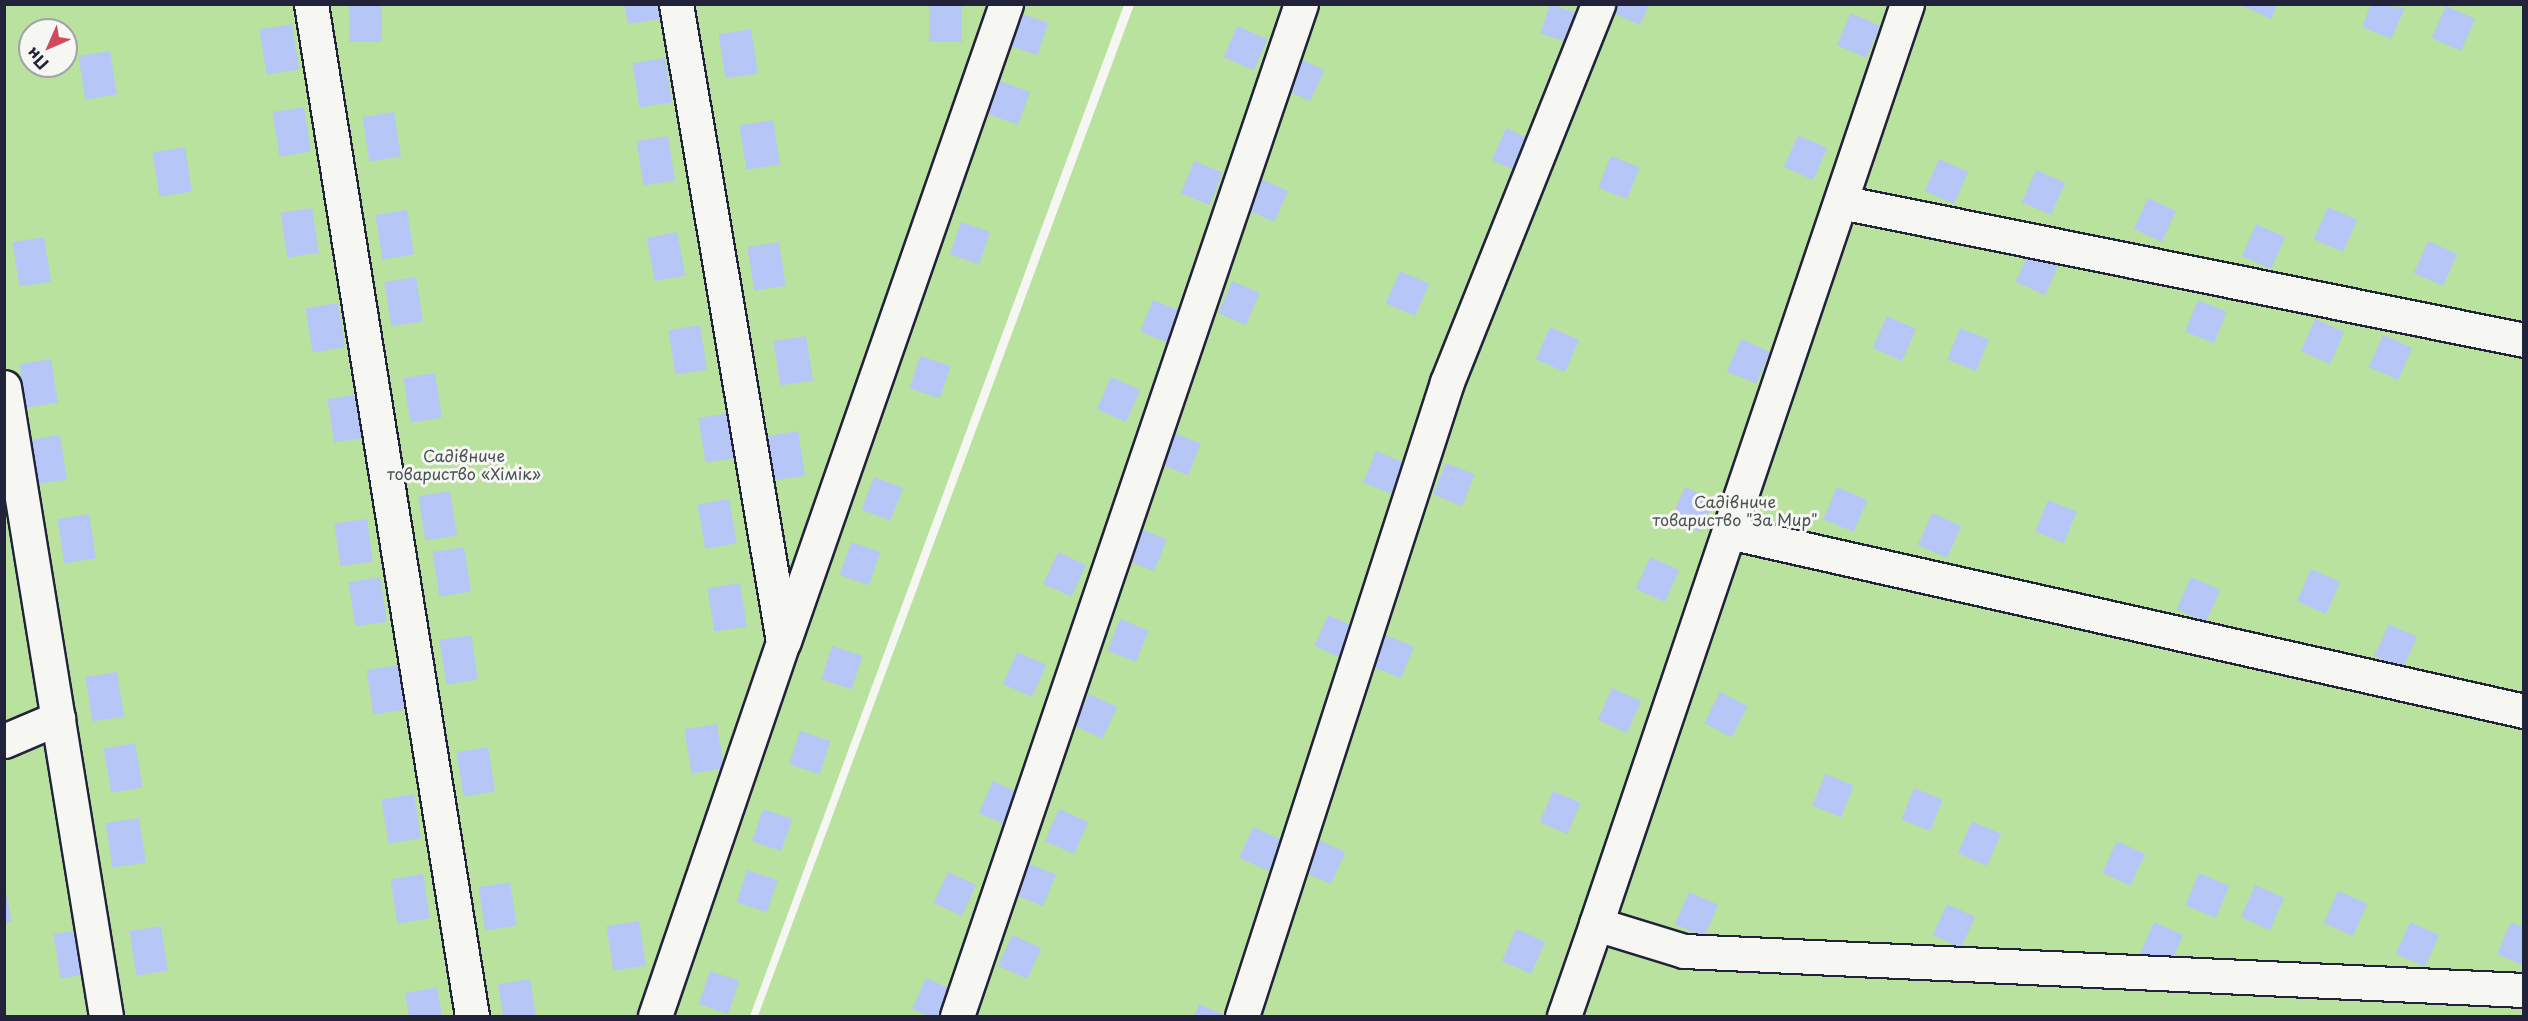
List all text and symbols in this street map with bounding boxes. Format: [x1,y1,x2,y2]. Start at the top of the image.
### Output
north arrow [18,18,78,78]
text: Пн [20,43,53,76]
park label: Садівниче товариство «Хімік» [387,445,541,483]
park label: Садівниче товариство "За Мир" [1652,491,1818,529]

